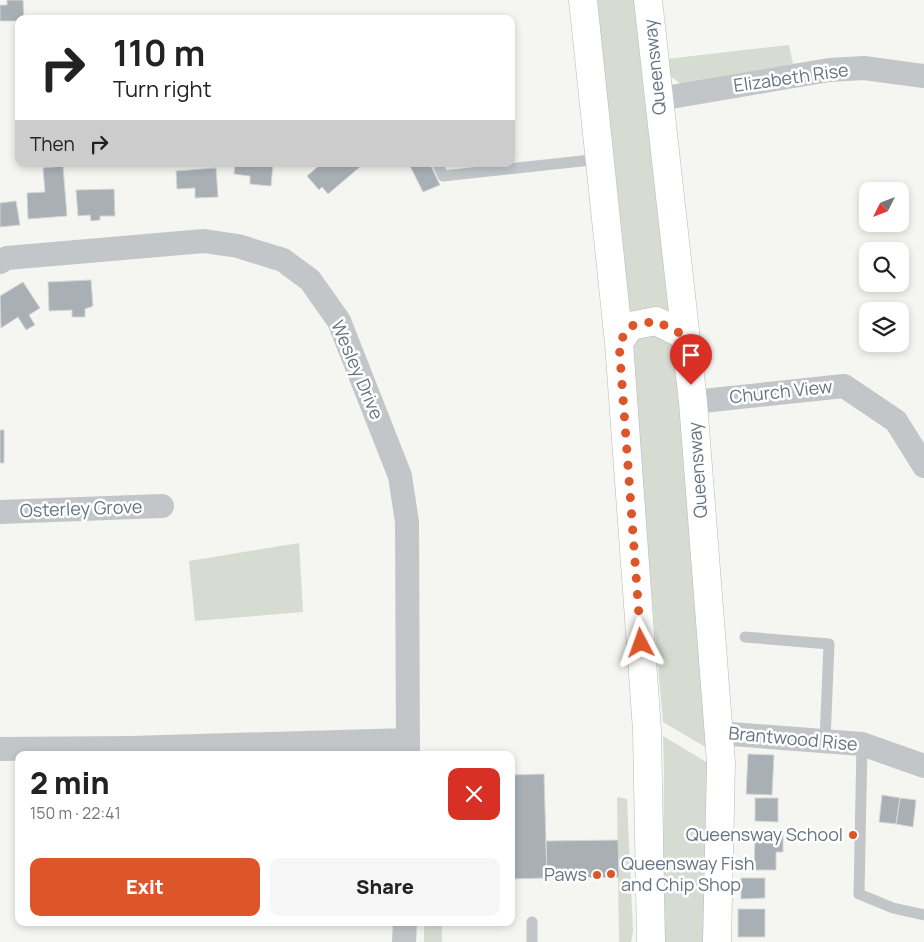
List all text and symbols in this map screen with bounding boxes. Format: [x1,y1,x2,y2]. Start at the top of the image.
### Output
street label: Queensway [637,17,671,116]
text: 110 m [113,29,205,77]
icon: right [30,35,95,100]
street label: Elizabeth Rise [732,57,850,97]
text: Turn right [113,74,211,104]
icon: right [85,130,113,158]
text: Then [30,131,75,157]
north arrow [859,182,909,232]
map controls [859,182,909,352]
button: search [859,242,909,292]
button: layers [859,302,909,352]
street label: Wesley Drive [326,316,390,423]
pin [670,334,712,385]
icon: arrive [677,341,705,369]
street label: Church View [728,374,834,408]
street label: Queensway [682,421,712,519]
street label: Osterley Grove [19,494,143,522]
position arrow [614,616,666,668]
street label: Brantwood Rise [727,720,859,756]
text: 2 min [30,762,110,803]
button: close [448,768,500,820]
text: 150 m · 22:41 [30,802,121,824]
place label: Queensway School [686,822,843,846]
marker: Queensway School [847,829,859,841]
place label: Queensway Fish and Chip Shop [621,851,755,896]
button: Exit [30,858,260,916]
button: Share [270,858,500,916]
place label: Paws [544,862,587,886]
marker: Queensway Fish and Chip Shop [605,868,617,880]
marker: Paws [591,869,603,881]

